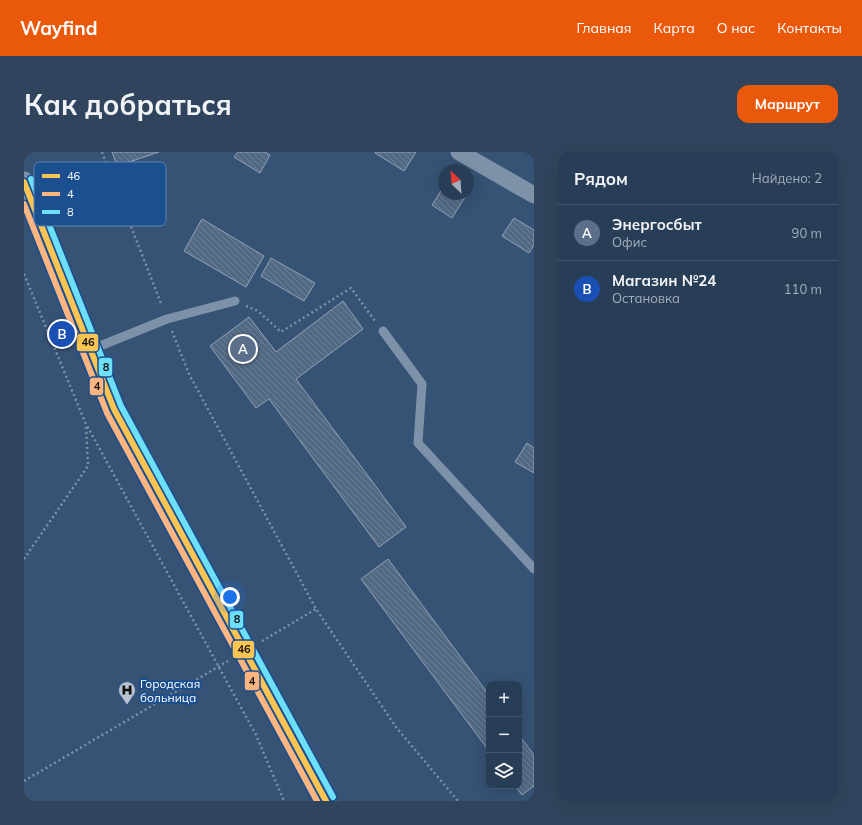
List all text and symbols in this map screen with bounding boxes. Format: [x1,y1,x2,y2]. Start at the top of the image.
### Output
text: Wayfind [20,16,97,40]
text: Главная [577,19,632,37]
text: Карта [654,19,695,37]
text: О нас [717,19,755,37]
text: Контакты [777,19,842,37]
button: Маршрут [737,85,838,123]
text: Как добраться [24,87,232,122]
legend [34,162,166,226]
north arrow [438,164,474,200]
text: Рядом [574,168,628,189]
text: 46 [67,169,81,183]
text: Найдено: 2 [752,170,822,186]
text: 4 [67,187,74,201]
text: 8 [67,205,74,219]
text: Энергосбыт [612,215,702,234]
text: A [582,225,592,241]
text: 90 m [792,225,822,241]
text: Офис [612,234,647,250]
text: Магазин №24 [612,271,716,290]
text: B [583,281,591,297]
text: 110 m [784,281,822,297]
text: Остановка [612,290,680,306]
pin: B [49,319,75,349]
line badge: 46 [76,333,99,352]
pin: A [230,334,256,364]
text: 46 [81,335,95,349]
line badge: 8 [98,357,113,377]
text: 8 [103,360,110,374]
line badge: 4 [89,377,104,396]
text: 4 [94,379,101,393]
your location [220,587,240,607]
line badge: 8 [229,610,244,629]
text: 8 [234,612,241,626]
line badge: 46 [232,640,255,659]
text: 46 [237,642,251,656]
line badge: 4 [244,671,260,691]
text: 4 [249,674,256,688]
place label: Городская больница [140,676,200,705]
hospital icon: Городская больница [117,680,137,705]
map controls [486,681,522,789]
button: + [486,681,522,717]
button: − [486,717,522,753]
button: layers [486,753,522,789]

